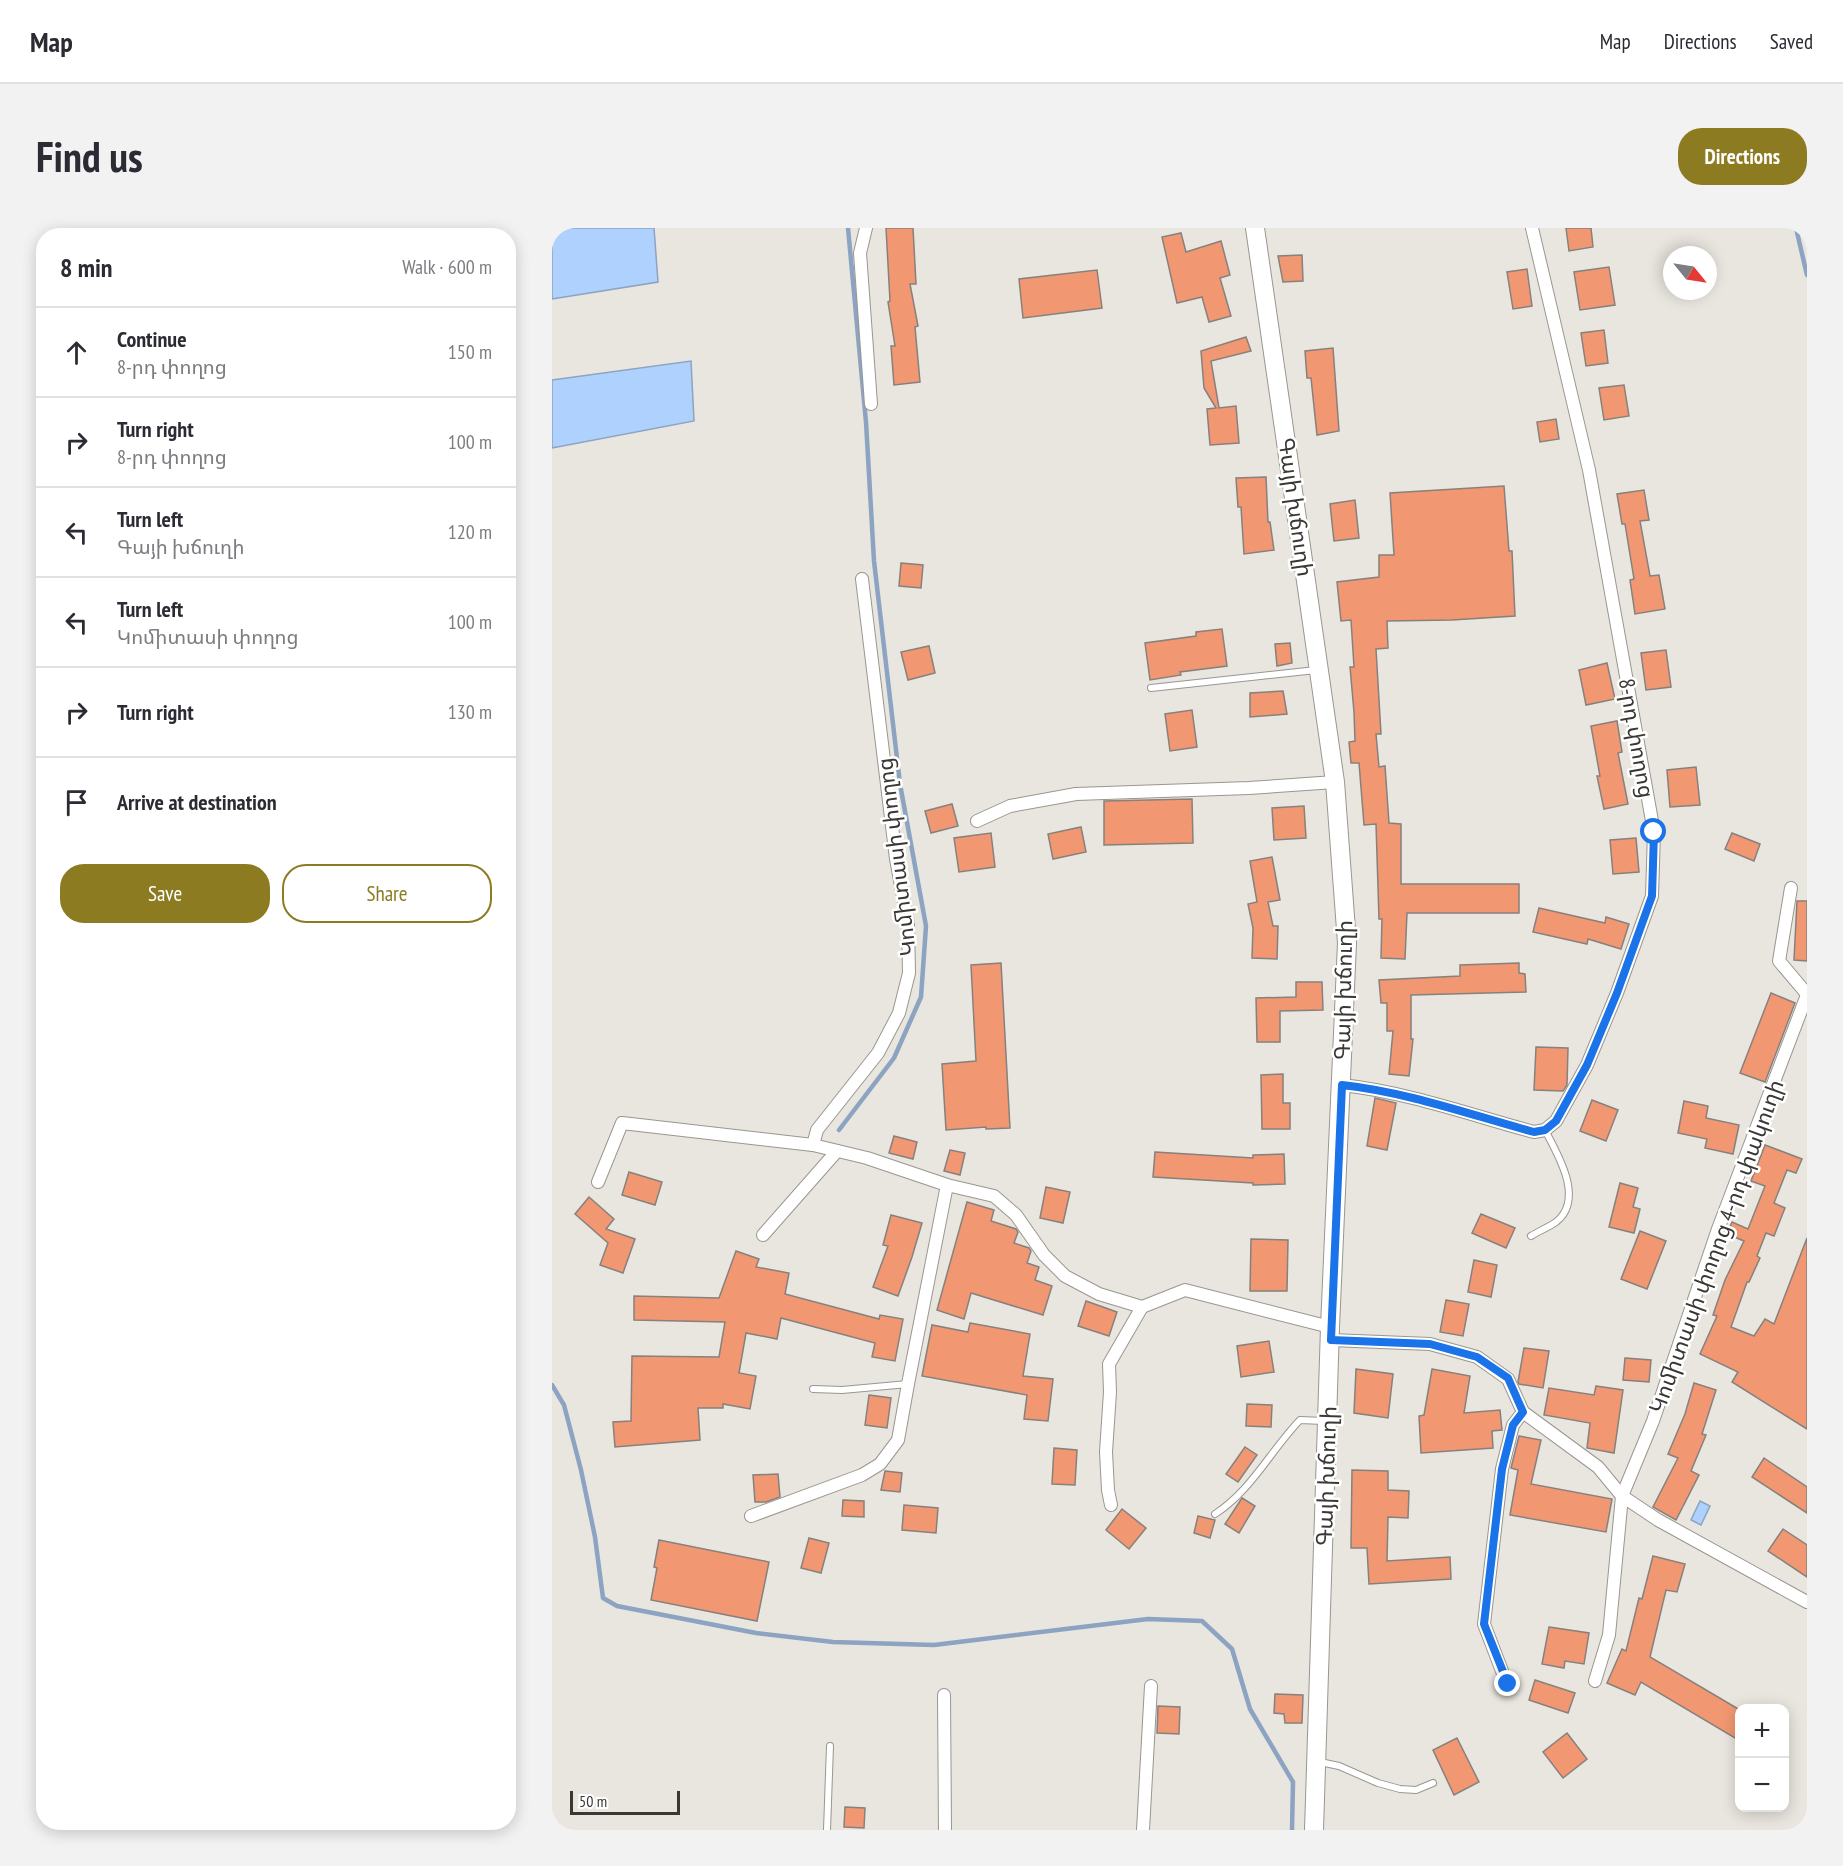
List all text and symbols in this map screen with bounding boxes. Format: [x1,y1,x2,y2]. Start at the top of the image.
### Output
text: Map [30,23,73,60]
text: Map [1600,28,1631,55]
text: Directions [1664,28,1737,55]
text: Saved [1770,28,1813,55]
button: Directions [1678,128,1807,185]
text: Find us [36,129,143,184]
north arrow [1663,246,1717,300]
text: 8 min [60,251,113,284]
text: Walk · 600 m [402,254,492,280]
text: Continue [117,325,187,353]
icon: ahead [60,336,93,369]
text: 150 m [448,339,492,365]
text: 8-րդ փողոց [117,354,227,380]
text: Turn right [117,415,194,443]
icon: right [60,426,93,459]
text: 100 m [448,429,492,455]
street label: Գայի խճուղի [1272,436,1320,578]
text: 8-րդ փողոց [117,444,227,470]
text: Turn left [117,505,183,533]
icon: left [60,516,93,549]
text: 120 m [448,519,492,545]
text: Գայի խճուղի [117,534,244,560]
text: Turn left [117,595,183,623]
icon: left [60,606,93,639]
text: 100 m [448,609,492,635]
text: Կոմիտասի փողոց [117,624,299,650]
street label: 8-րդ փողոց [1613,676,1661,800]
icon: right [60,696,93,729]
text: Turn right [117,698,194,726]
text: 130 m [448,699,492,725]
street label: Կոմիտասի փողոց [870,756,922,958]
icon: arrive [60,786,93,819]
text: Arrive at destination [117,788,277,816]
route start [1640,818,1666,844]
button: Save [60,864,270,923]
button: Share [282,864,492,923]
street label: Գայի խճուղի [1328,920,1358,1060]
street label: Կոմիտասի փողոց 4-րդ փակուղի [1642,1075,1790,1417]
street label: Գայի խճուղի [1310,1405,1342,1547]
route end [1494,1670,1520,1696]
map controls [1735,1704,1789,1812]
button: + [1735,1704,1789,1758]
button: − [1735,1758,1789,1812]
scale bar [570,1788,680,1816]
text: 50 m [579,1791,607,1811]

